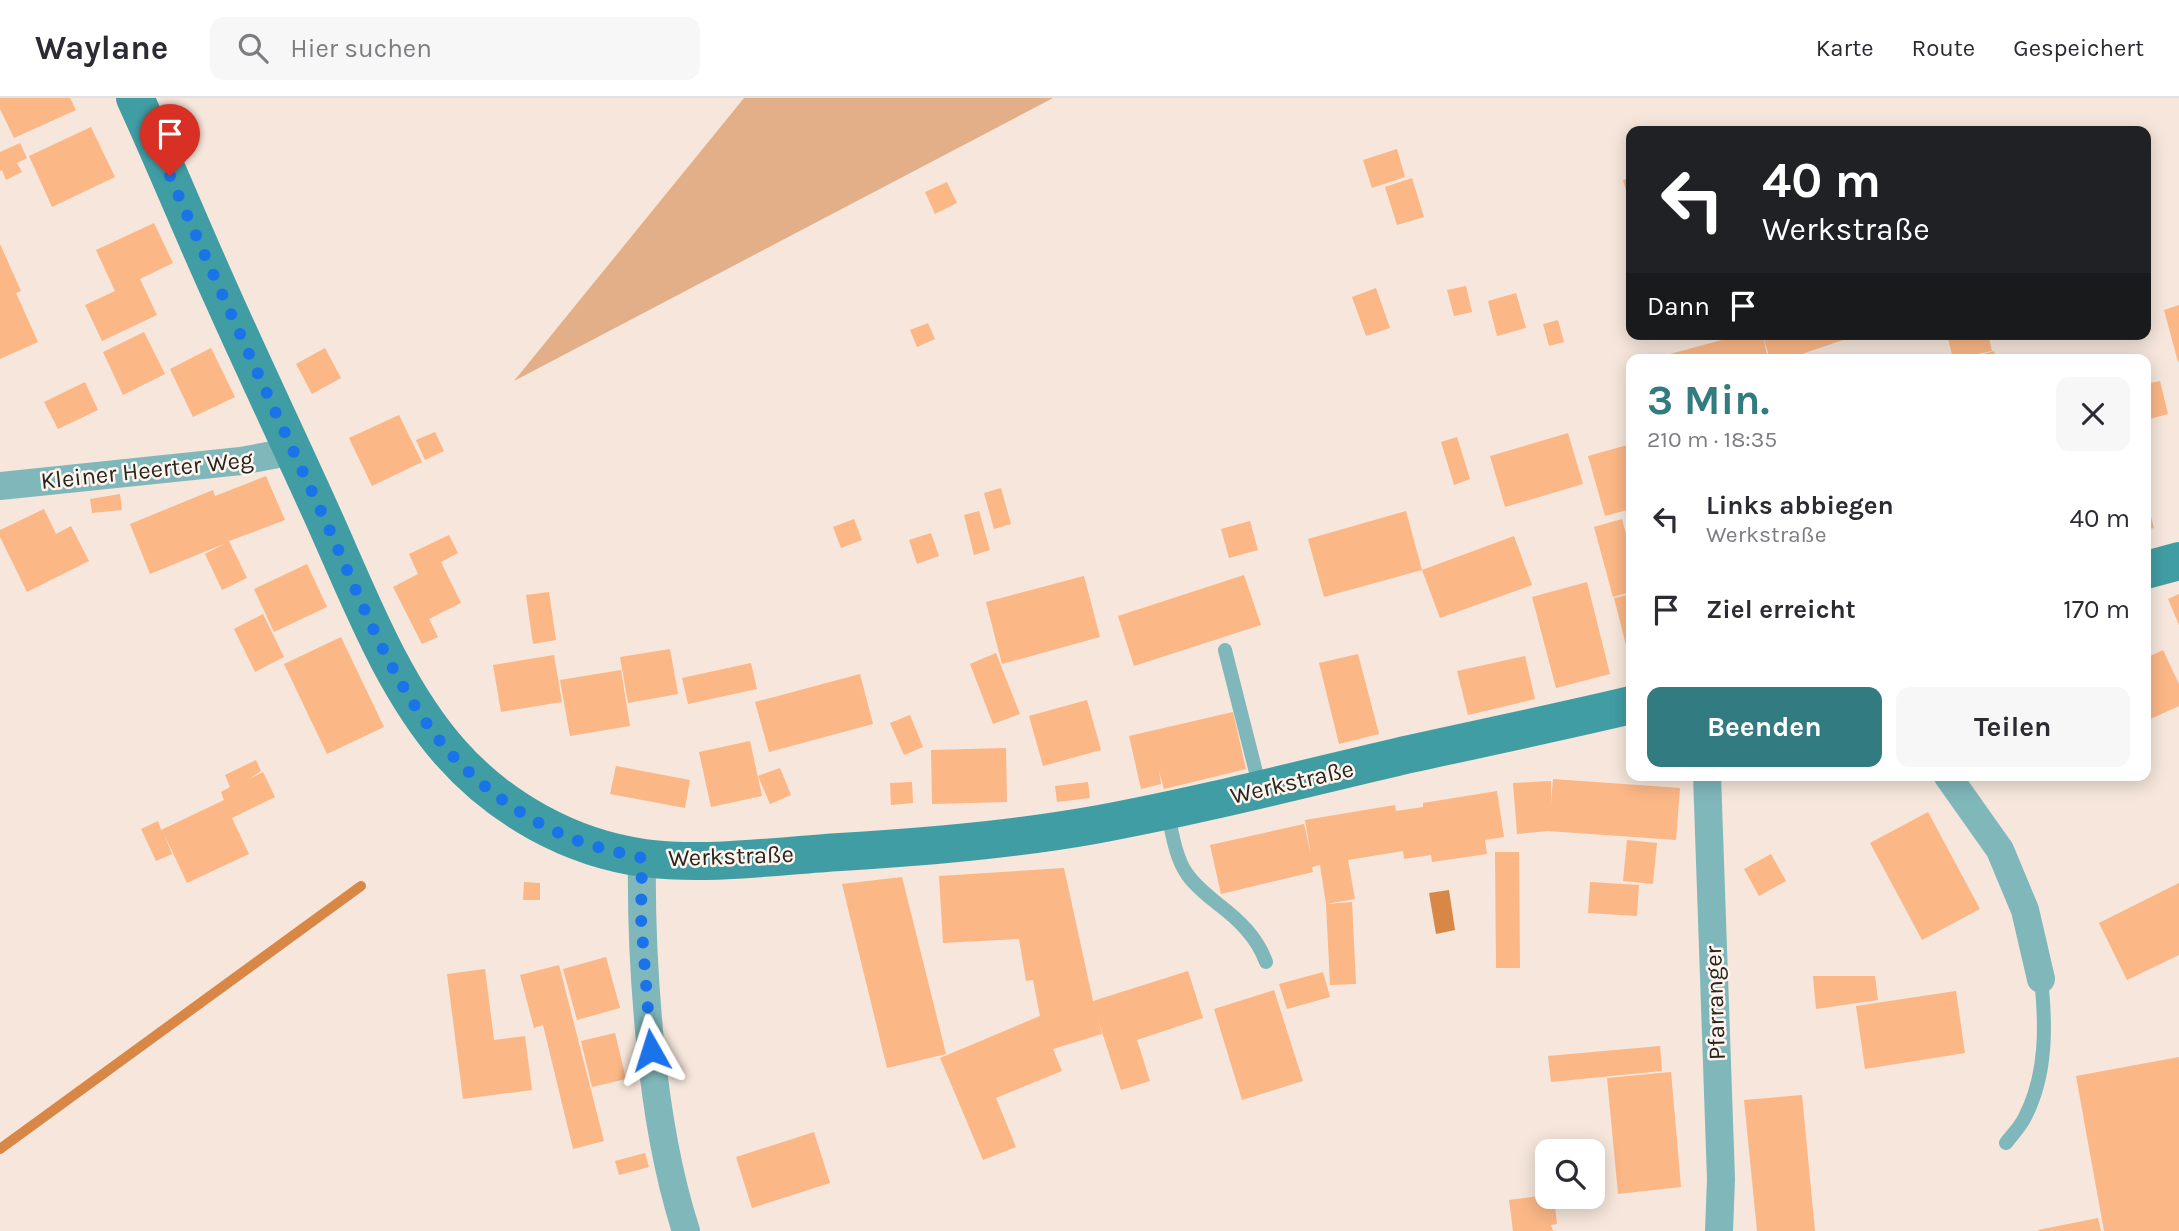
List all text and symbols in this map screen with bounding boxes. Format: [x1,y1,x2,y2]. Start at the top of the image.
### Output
search box [210,17,700,80]
text: Waylane [35,29,168,67]
icon: search [234,29,272,67]
text: Hier suchen [290,33,432,64]
text: Karte [1816,34,1874,62]
text: Route [1912,34,1975,62]
text: Gespeichert [2013,34,2144,62]
pin [140,104,200,176]
icon: arrive [151,115,189,153]
text: 40 m [1762,152,1881,209]
icon: left [1647,154,1738,245]
text: Werkstraße [1762,211,1930,248]
icon: arrive [1724,287,1762,325]
text: Dann [1647,291,1710,322]
text: 3 Min. [1647,375,1769,425]
button: close [2056,377,2130,451]
text: 210 m · 18:35 [1647,426,1777,453]
street label: Kleiner Heerter Weg [39,445,255,495]
text: Links abbiegen [1706,490,1894,521]
icon: left [1647,500,1685,538]
text: 40 m [2070,503,2130,534]
text: Werkstraße [1706,521,1827,548]
icon: arrive [1647,591,1685,629]
text: Ziel erreicht [1706,594,1856,625]
text: 170 m [2063,594,2130,625]
button: Beenden [1647,687,1882,767]
button: Teilen [1896,687,2130,767]
street label: Werkstraße [1228,754,1356,810]
street label: Werkstraße [668,840,794,872]
street label: Pfarranger [1699,945,1731,1061]
position arrow [614,1013,688,1087]
map controls [1535,1139,1605,1209]
button: search [1535,1139,1605,1209]

